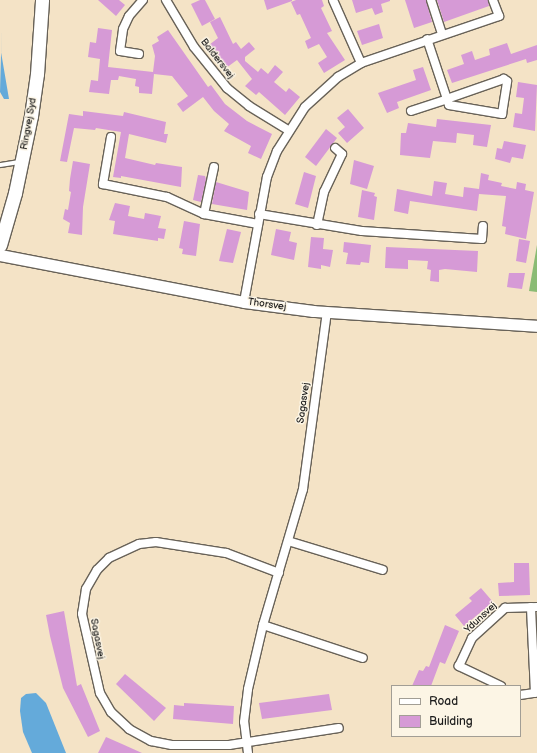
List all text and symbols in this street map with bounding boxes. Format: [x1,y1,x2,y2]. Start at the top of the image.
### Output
street label: Baldersvej [198,36,236,82]
street label: Ringvej Syd [19,97,39,151]
street label: Thorsvej [247,296,287,314]
street label: Sagasvej [295,382,313,424]
street label: Ydunsvej [462,600,500,636]
street label: Sagasvej [87,618,107,660]
legend [391,685,521,737]
text: Road [429,694,458,709]
text: Building [429,714,473,729]

